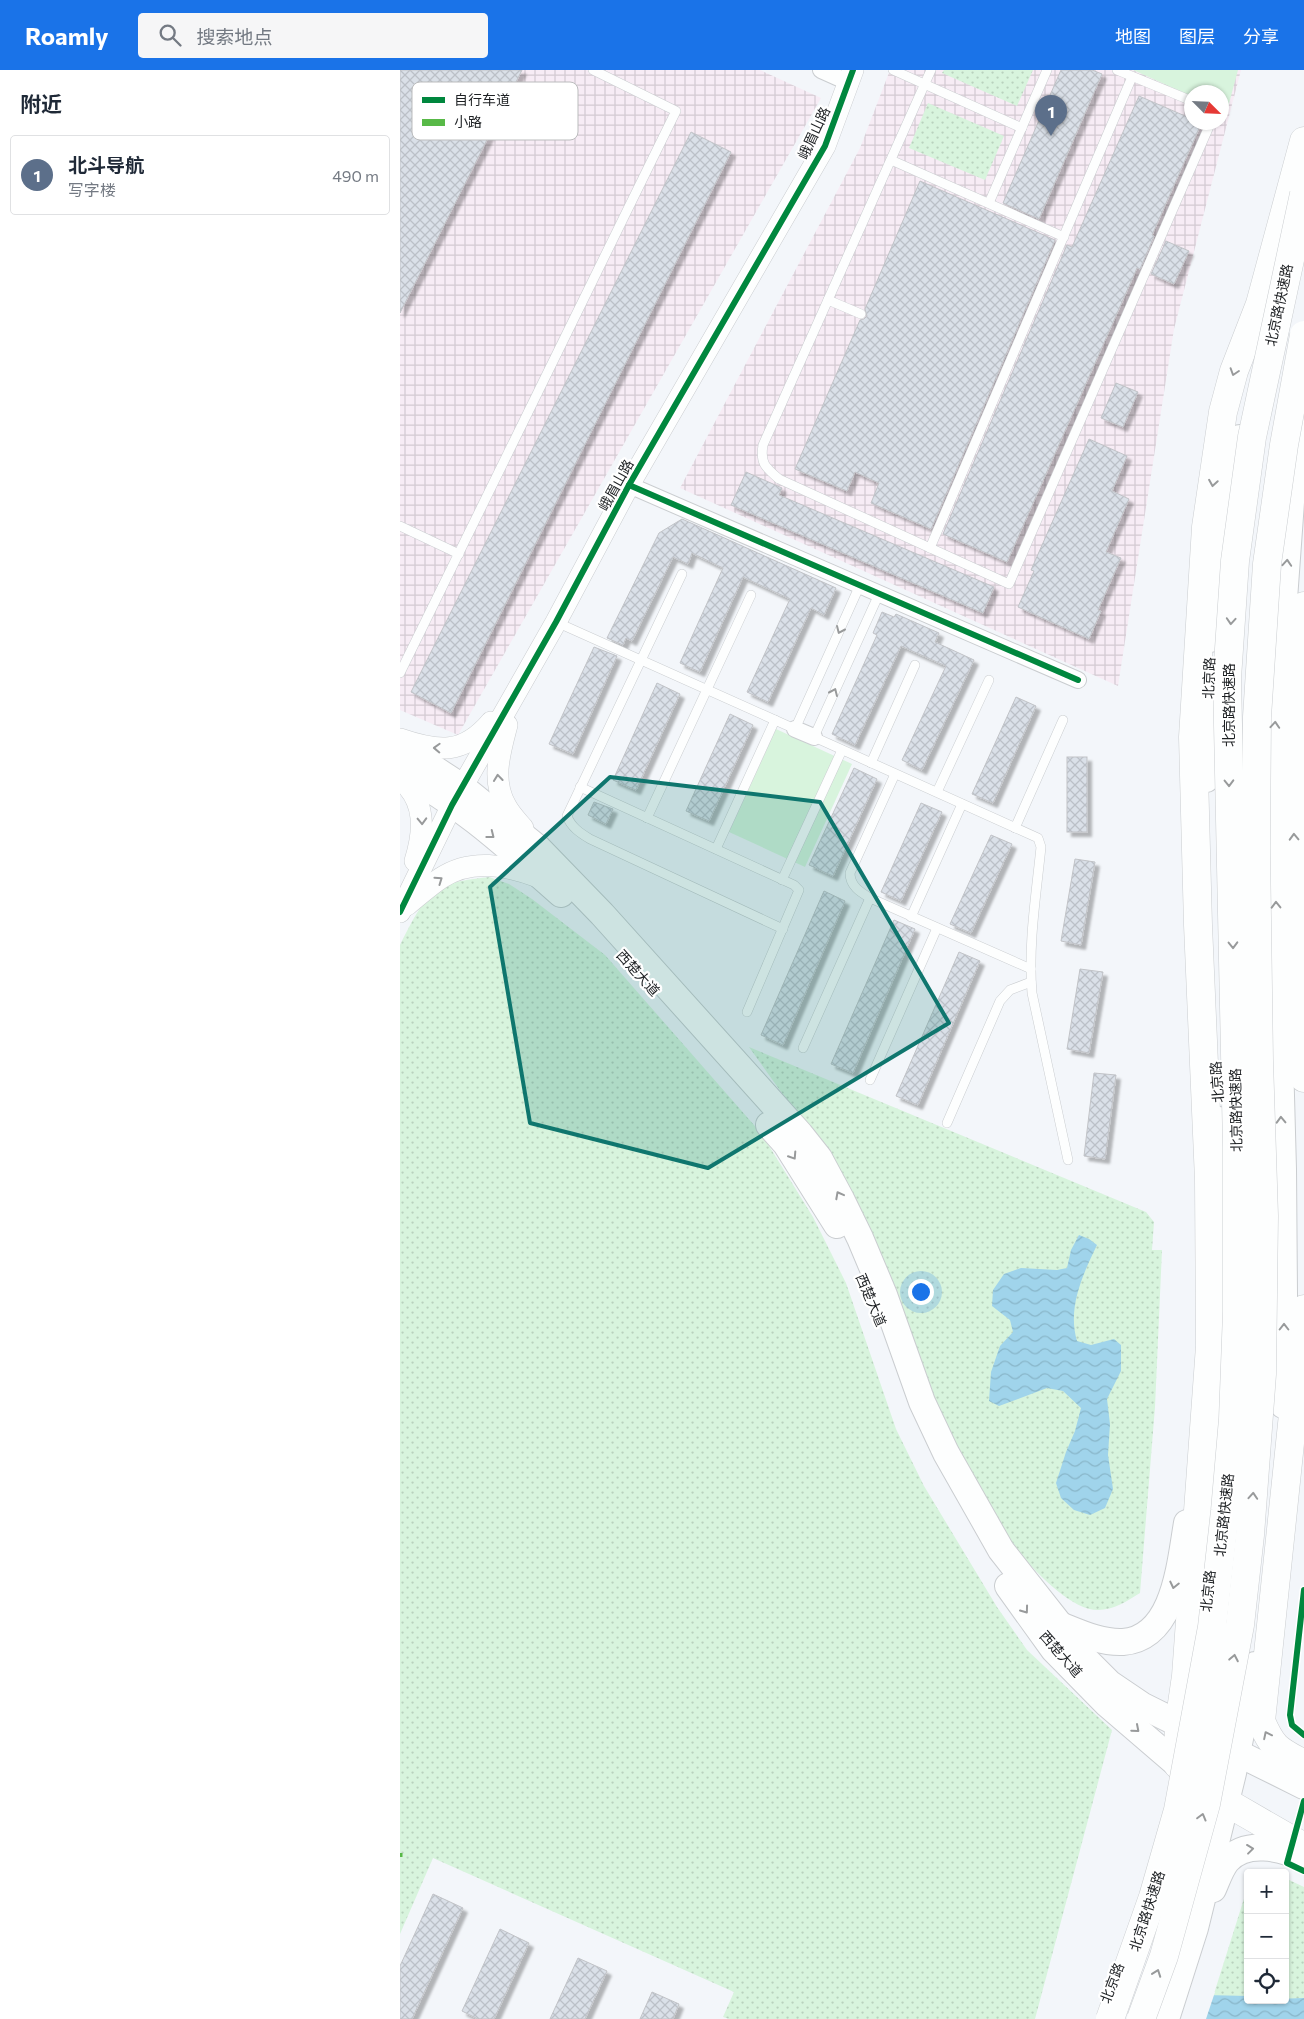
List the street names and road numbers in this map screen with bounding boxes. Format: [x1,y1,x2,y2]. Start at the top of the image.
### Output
street label: 峨眉山路 [794,104,833,162]
street label: 北京路快速路 [1261,262,1296,348]
street label: 峨眉山路 [595,456,637,513]
street label: 北京路 [1199,657,1218,699]
street label: 北京路快速路 [1220,663,1237,747]
street label: 西楚大道 [613,946,663,999]
street label: 北京路 [1207,1060,1226,1104]
street label: 北京路快速路 [1226,1068,1245,1152]
street label: 西楚大道 [853,1271,890,1329]
street label: 北京路快速路 [1211,1472,1236,1558]
street label: 北京路 [1197,1569,1218,1613]
street label: 西楚大道 [1037,1627,1086,1680]
street label: 北京路快速路 [1125,1868,1168,1953]
street label: 北京路 [1096,1960,1127,2005]

